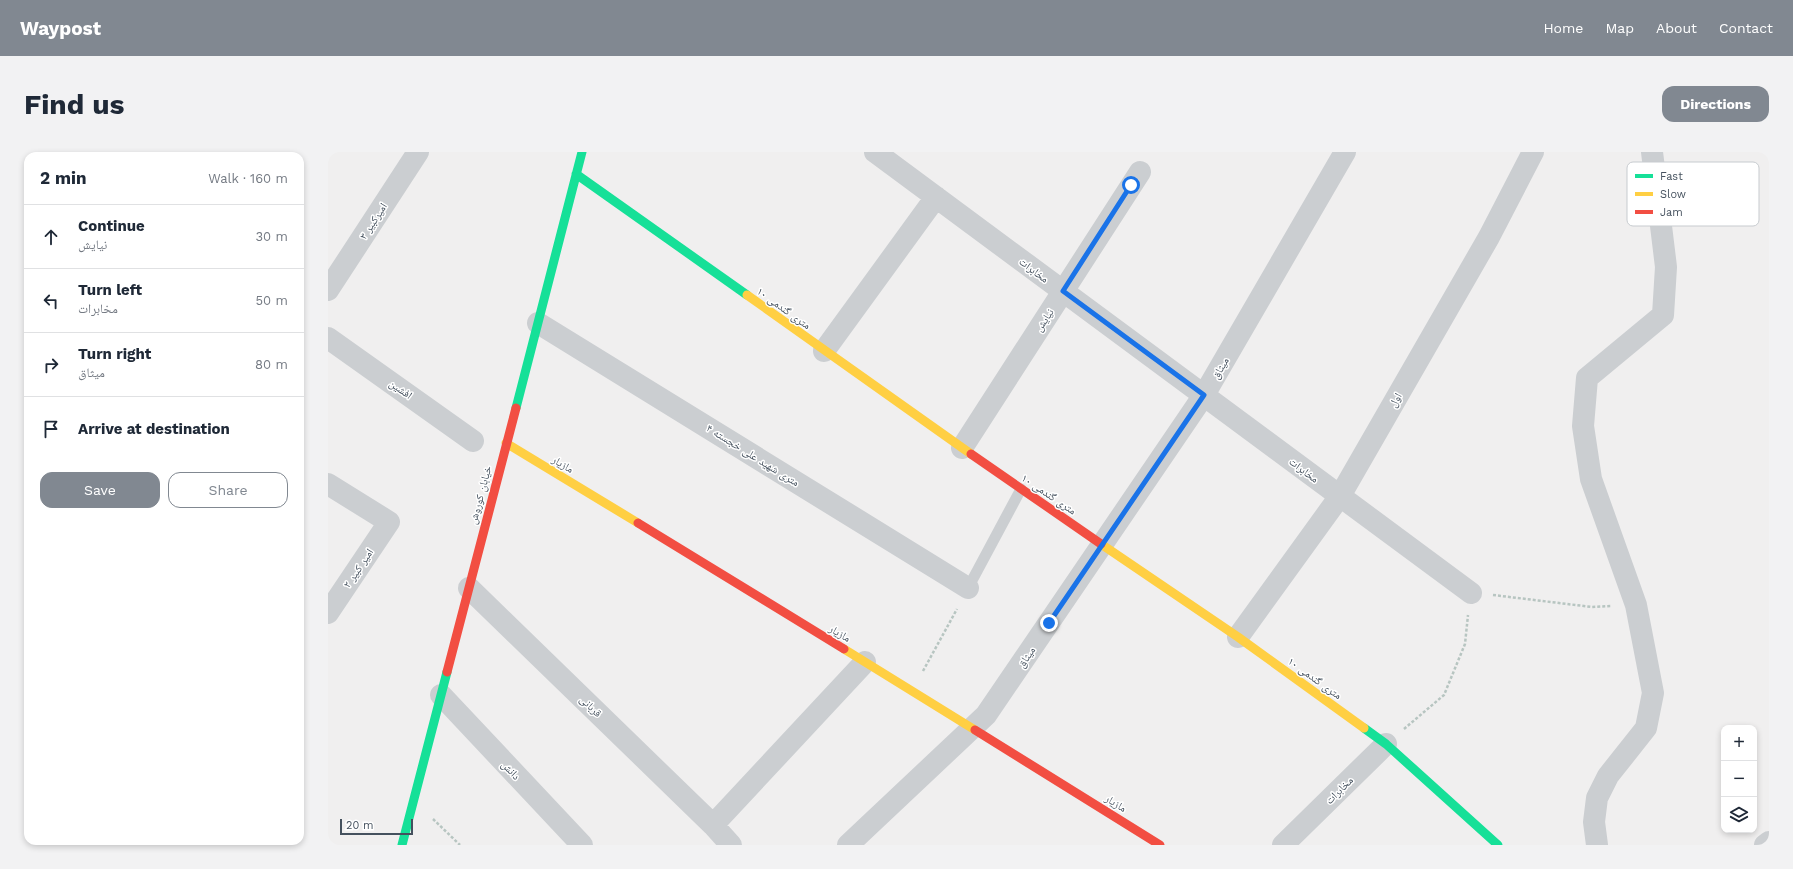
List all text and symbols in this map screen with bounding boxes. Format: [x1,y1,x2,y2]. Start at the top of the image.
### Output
text: Waypost [20,17,101,40]
text: Home [1543,20,1583,36]
text: Map [1605,20,1634,36]
text: About [1656,20,1697,36]
text: Contact [1719,20,1773,36]
button: Directions [1662,86,1769,122]
text: Find us [24,88,124,121]
legend [1627,162,1759,226]
text: 2 min [40,168,86,188]
text: Fast [1660,170,1683,183]
text: Walk · 160 m [208,171,288,186]
route start [1122,176,1140,194]
text: Slow [1660,188,1686,201]
street label: امیرکبیر ۳ [357,201,390,242]
text: Jam [1660,206,1683,219]
text: Continue [78,217,145,235]
icon: ahead [40,226,62,248]
text: 30 m [256,229,288,244]
text: نیایش [78,237,107,252]
street label: مخابرات [1016,255,1051,286]
text: Turn left [78,281,142,299]
street label: ۱۰ متری گندمی [754,285,813,332]
icon: left [40,290,62,312]
text: 50 m [256,293,288,308]
text: مخابرات [78,301,118,316]
street label: نیایش [1032,306,1057,334]
text: Turn right [78,345,151,363]
icon: right [40,354,62,376]
street label: میثاق [1209,355,1232,381]
text: 80 m [255,357,288,372]
text: میثاق [78,365,105,380]
street label: افشین [387,377,415,402]
street label: اول [1386,391,1405,410]
icon: arrive [40,418,62,440]
text: Arrive at destination [78,420,230,438]
street label: ۴ متری شهید علی خجسته [704,422,802,489]
street label: مازیار [549,452,576,476]
street label: مخابرات [1286,455,1321,486]
street label: خیابان کوروش [466,464,495,526]
street label: ۱۰ متری گندمی [1019,471,1079,517]
button: Save [40,472,160,508]
button: Share [168,472,288,508]
street label: امیر کبیر ۲ [341,546,376,590]
route end [1040,614,1058,632]
street label: مازیار [826,621,853,645]
street label: میثاق [1015,644,1038,670]
street label: ۱۰ متری گندمی [1285,655,1344,702]
street label: قربانی [577,693,605,720]
map controls [1721,725,1757,833]
button: + [1721,725,1757,761]
street label: دانش [499,758,523,783]
button: − [1721,761,1757,797]
street label: مخابرات [1323,774,1356,807]
street label: مازیار [1102,791,1129,815]
button: layers [1721,797,1757,833]
scale bar [340,817,413,836]
text: 20 m [346,819,374,832]

